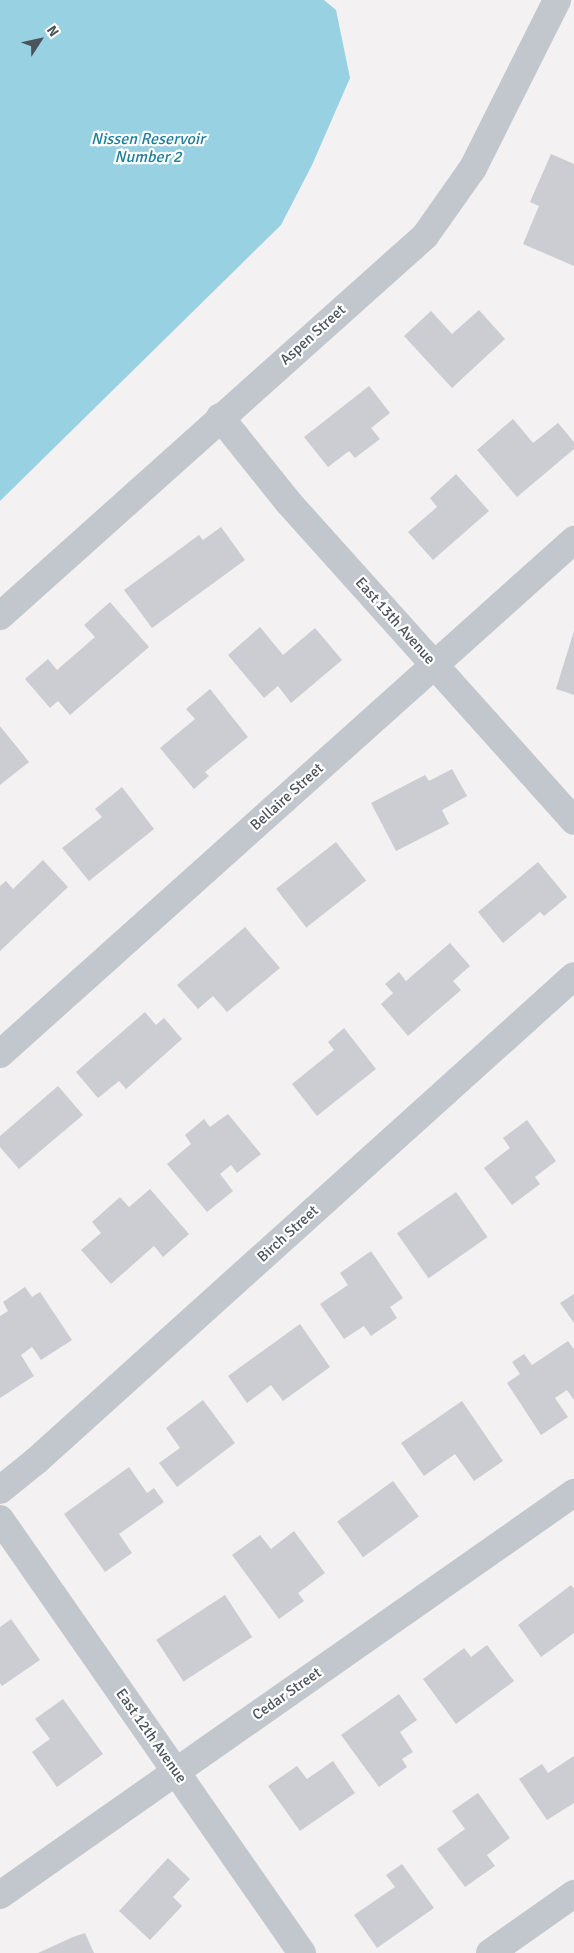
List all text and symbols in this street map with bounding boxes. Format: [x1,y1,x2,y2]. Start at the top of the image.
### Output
north arrow [15,15,65,65]
text: N [43,22,62,40]
water label: Nissen Reservoir Number 2 [91,129,205,167]
street label: Aspen Street [277,301,349,369]
street label: East 13th Avenue [351,574,439,668]
street label: Bellaire Street [247,760,327,834]
street label: Birch Street [254,1202,322,1266]
street label: Cedar Street [249,1664,325,1724]
street label: East 12th Avenue [112,1685,190,1787]

